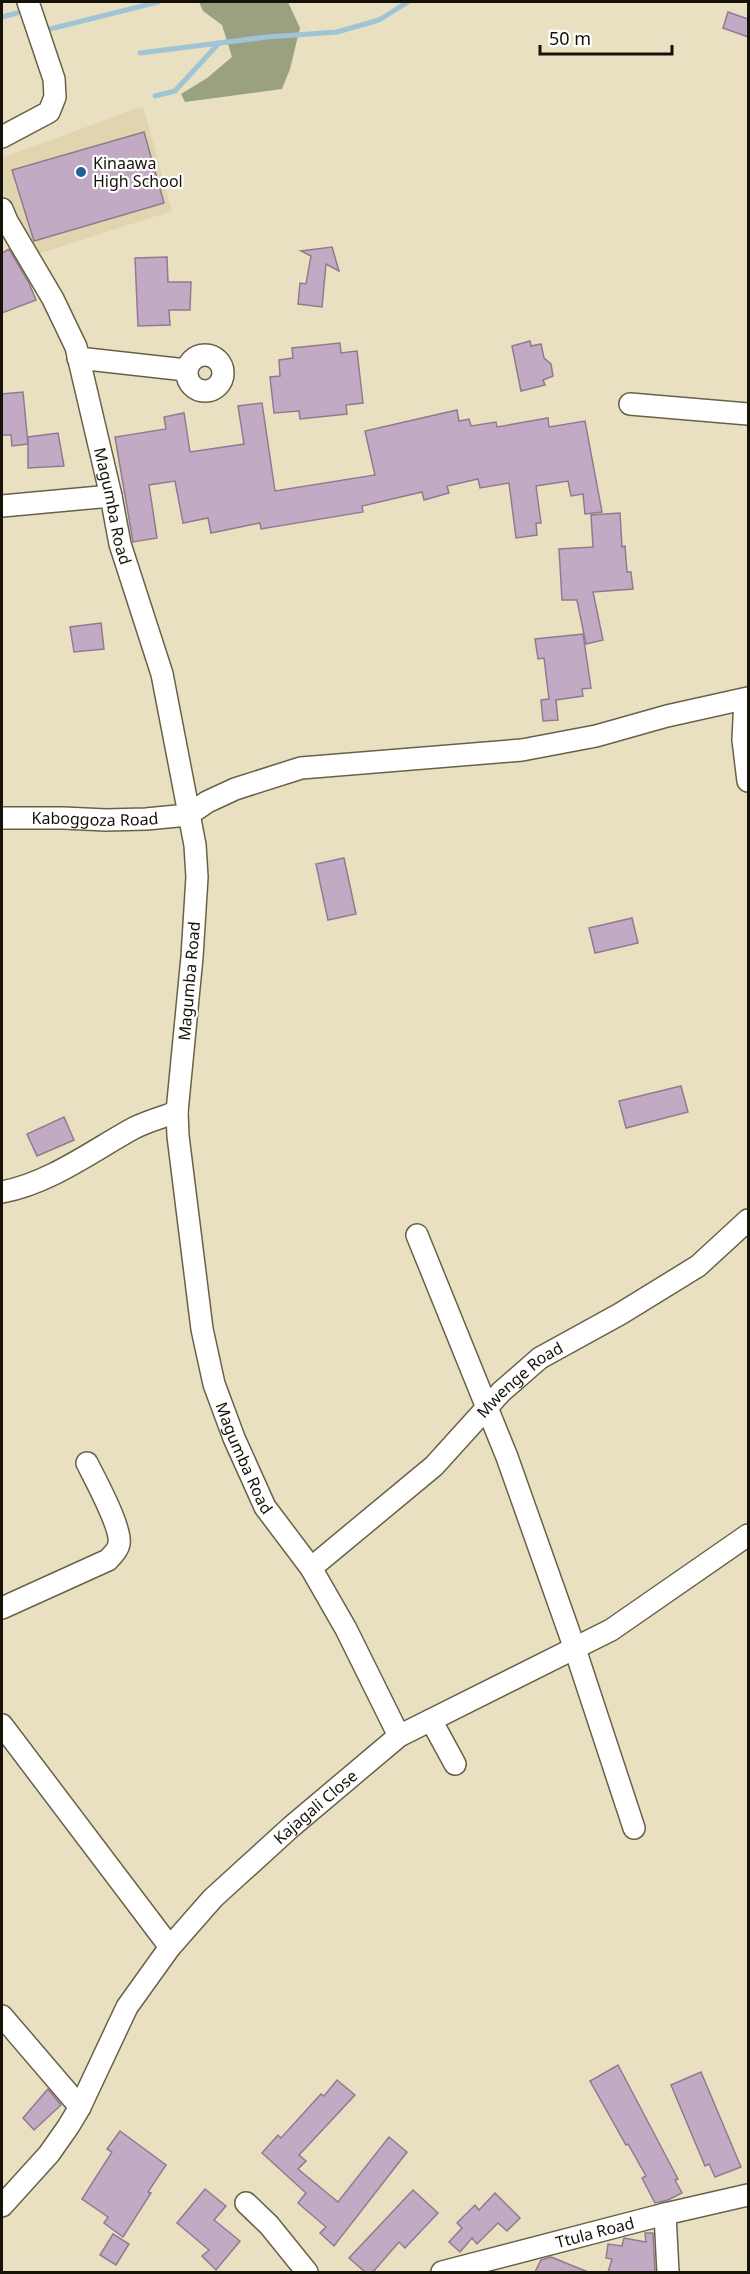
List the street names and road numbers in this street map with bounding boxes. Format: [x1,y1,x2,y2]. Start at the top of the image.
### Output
street label: Magumba Road [89,445,137,568]
street label: Kaboggoza Road [32,807,159,831]
street label: Magumba Road [173,920,205,1042]
street label: Mwenge Road [472,1337,567,1423]
street label: Magumba Road [211,1399,278,1519]
street label: Kajagali Close [269,1765,362,1849]
street label: Ttula Road [553,2211,637,2253]

